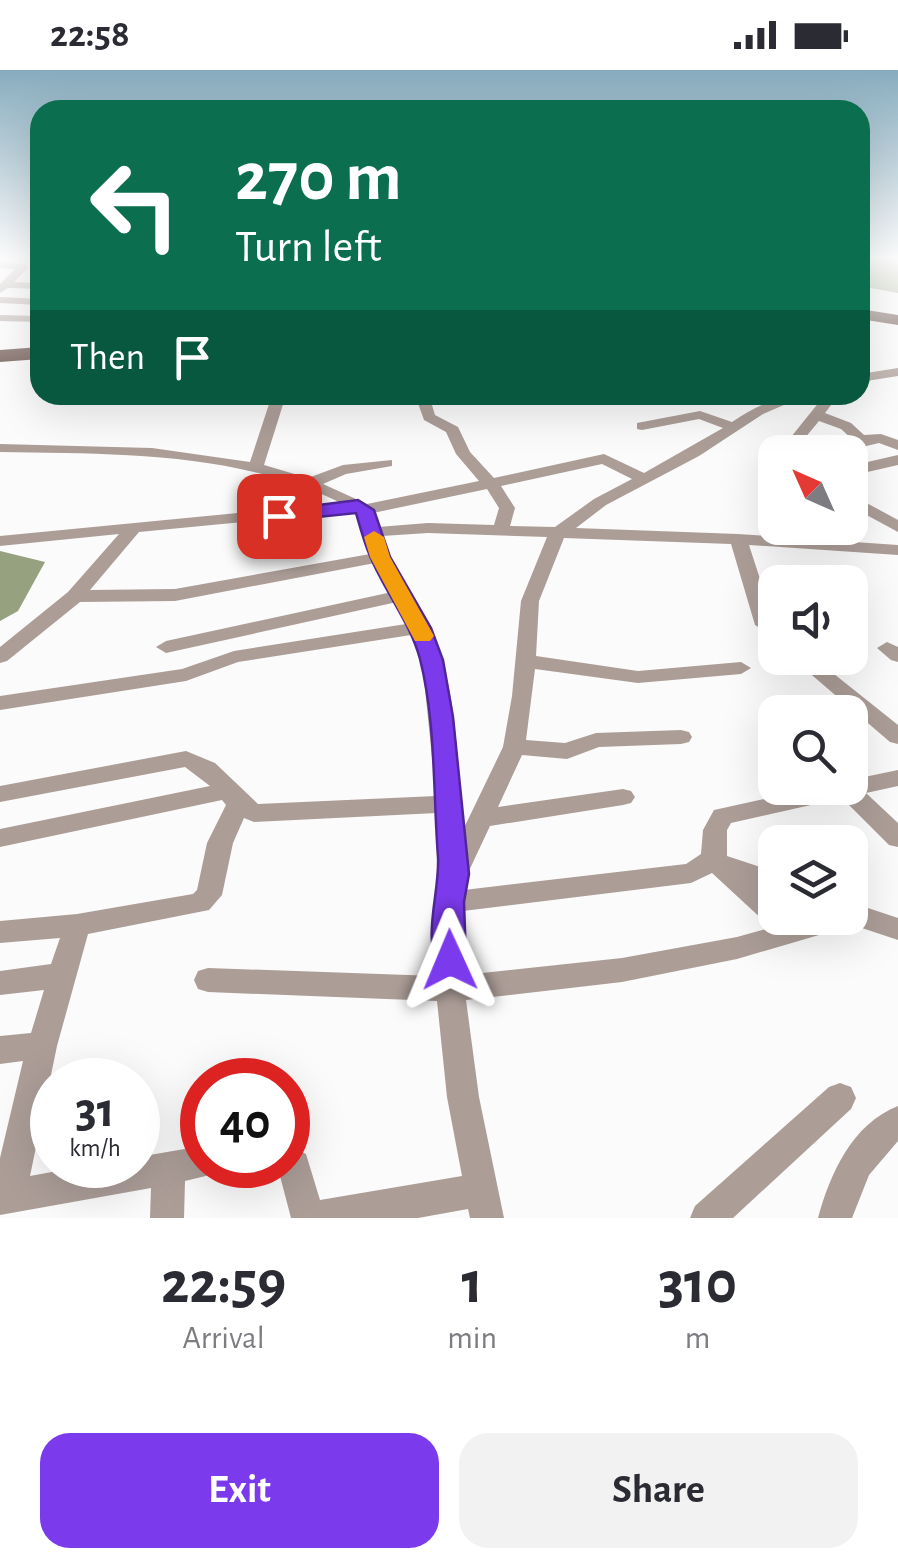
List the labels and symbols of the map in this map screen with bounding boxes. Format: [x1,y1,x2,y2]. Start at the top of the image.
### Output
north arrow [758,435,868,545]
pin [237,474,322,559]
position arrow [398,908,502,1012]
speed limit sign: 40 [180,1058,310,1188]

